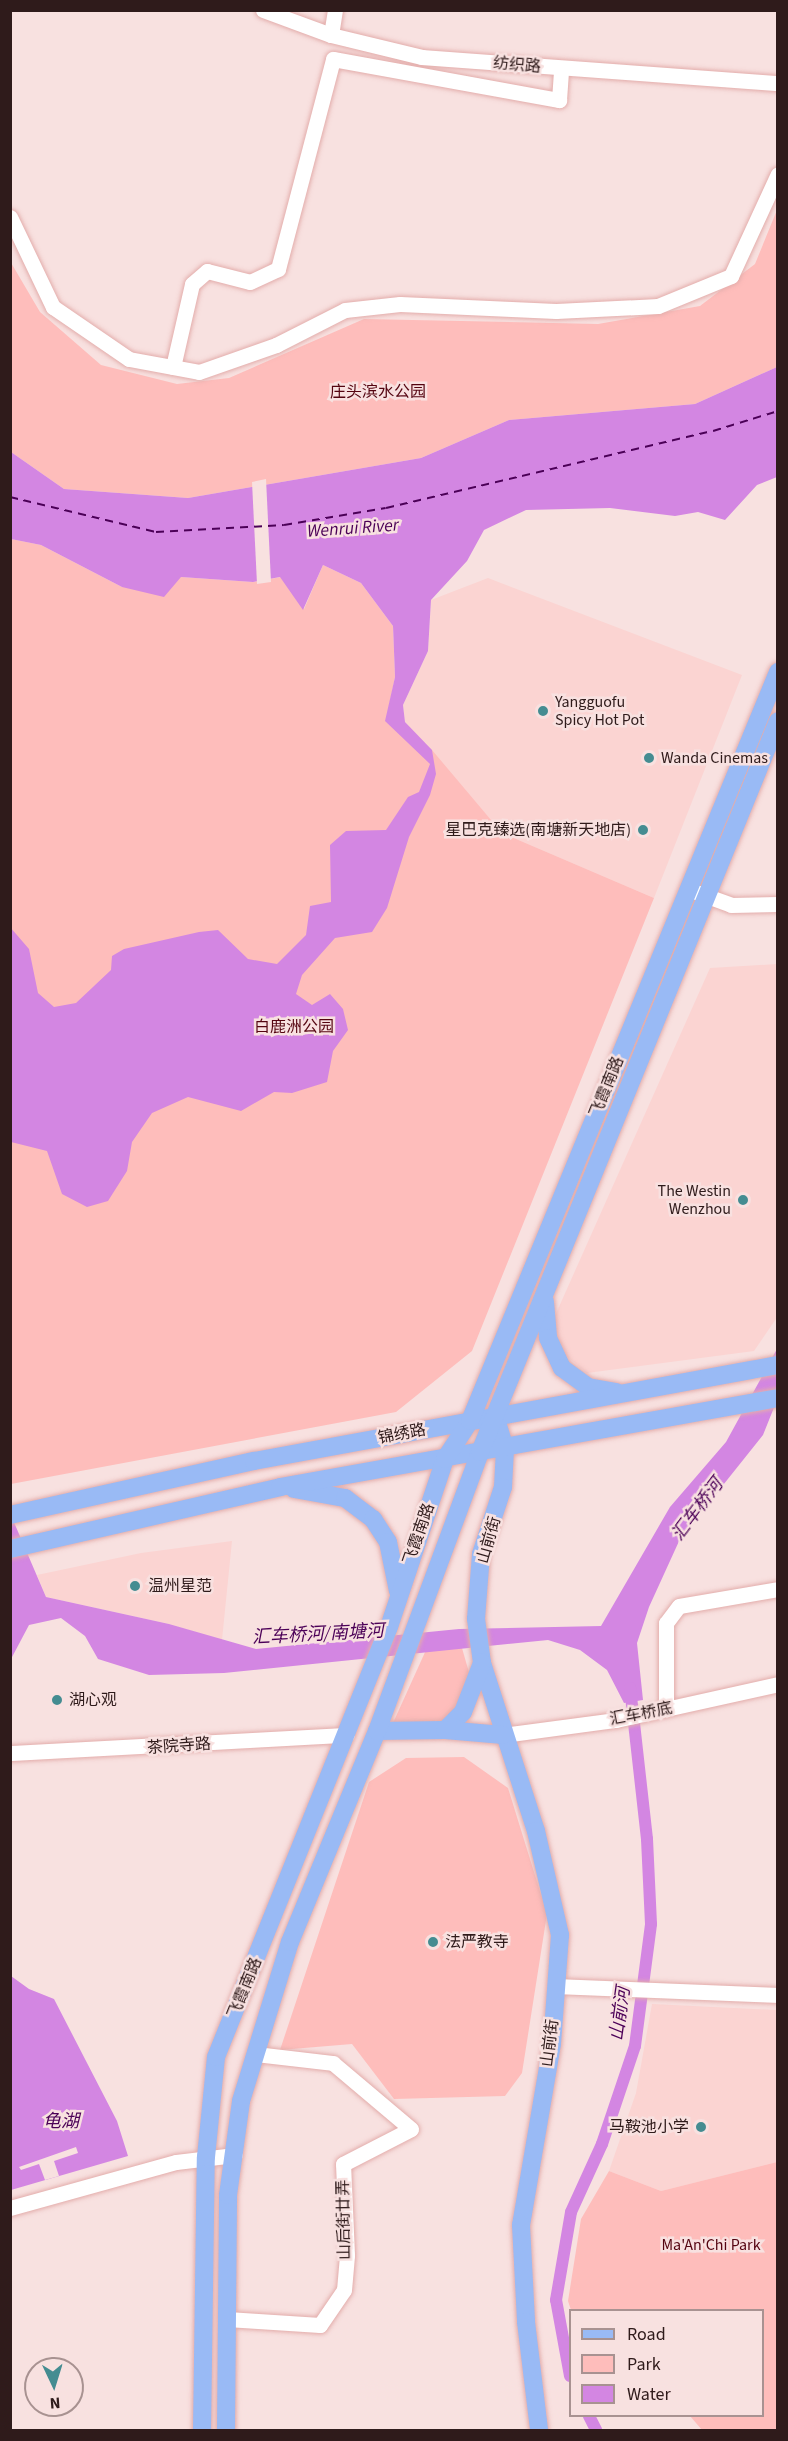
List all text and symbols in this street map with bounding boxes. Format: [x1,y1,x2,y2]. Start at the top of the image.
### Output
street label: 纺织路 [492,53,542,77]
park label: 庄头滨水公园 [330,382,426,402]
water label: Wenrui River [306,515,400,543]
place label: Yangguofu Spicy Hot Pot [555,692,644,730]
marker: Yangguofu Spicy Hot Pot [536,704,550,718]
place label: Wanda Cinemas [661,748,768,768]
marker: Wanda Cinemas [642,751,656,765]
place label: 星巴克臻选(南塘新天地店) [445,820,631,840]
marker: 星巴克臻选(南塘新天地店) [636,823,650,837]
park label: 白鹿洲公园 [254,1017,334,1037]
street label: 飞霞南路 [586,1054,628,1120]
place label: The Westin Wenzhou [658,1181,731,1219]
marker: The Westin Wenzhou [736,1193,750,1207]
street label: 锦绣路 [377,1420,427,1448]
water label: 汇车桥河 [668,1475,728,1545]
street label: 飞霞南路 [400,1501,438,1567]
street label: 山前街 [473,1514,505,1566]
place label: 温州星范 [148,1576,212,1596]
marker: 温州星范 [126,1577,144,1595]
water label: 汇车桥河/南塘河 [251,1621,385,1649]
place label: 湖心观 [69,1690,117,1710]
marker: 湖心观 [50,1693,64,1707]
street label: 汇车桥底 [608,1698,674,1730]
street label: 茶院寺路 [146,1734,212,1758]
place label: 法严教寺 [445,1932,509,1952]
marker: 法严教寺 [426,1935,440,1949]
street label: 飞霞南路 [224,1955,266,2021]
water label: 山前河 [607,1986,635,2042]
street label: 山前街 [538,2018,562,2068]
water label: 龟湖 [43,2111,79,2133]
place label: 马鞍池小学 [609,2117,689,2137]
marker: 马鞍池小学 [694,2120,708,2134]
street label: 山后街廿弄 [334,2180,354,2260]
park label: Ma'An'Chi Park [661,2235,761,2255]
legend [569,2309,764,2417]
text: Road [627,2322,666,2347]
text: Park [627,2352,661,2377]
north arrow [24,2357,84,2417]
text: Water [627,2382,671,2407]
text: N [49,2392,61,2414]

